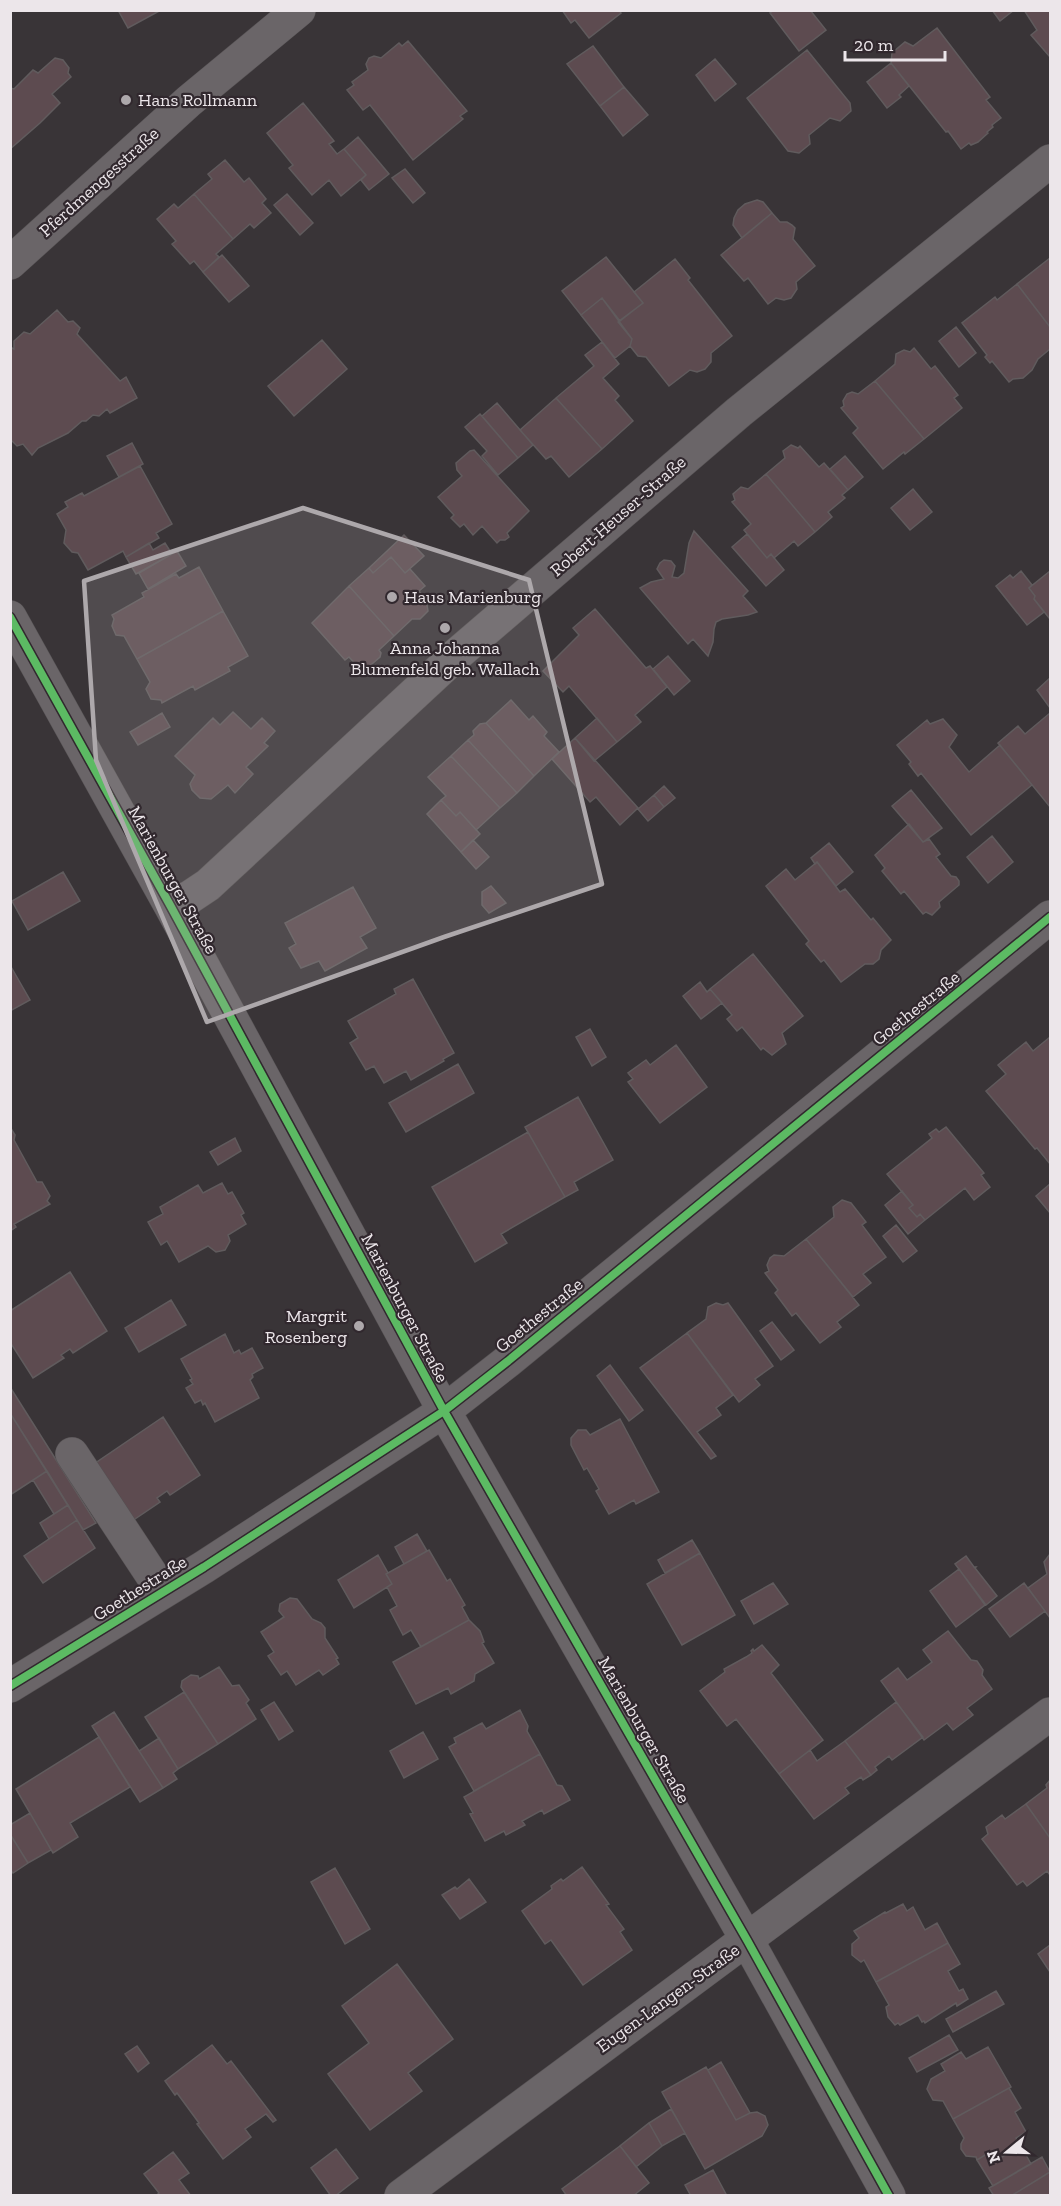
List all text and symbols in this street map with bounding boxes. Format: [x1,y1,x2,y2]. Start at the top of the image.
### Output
scale bar [845,24,946,62]
text: 20 m [854,34,894,56]
place label: Hans Rollmann [138,89,258,111]
marker: Hans Rollmann [119,93,133,107]
street label: Pferdmengesstraße [35,123,163,241]
street label: Robert-Heuser-Straße [546,451,690,581]
place label: Haus Marienburg [404,586,541,608]
marker: Haus Marienburg [385,590,399,604]
marker: Anna Johanna Blumenfeld geb. Wallach [438,621,452,635]
place label: Anna Johanna Blumenfeld geb. Wallach [350,637,540,680]
street label: Marienburger Straße [123,802,223,958]
street label: Goethestraße [868,966,964,1050]
street label: Marienburger Straße [356,1230,454,1386]
street label: Goethestraße [491,1273,587,1357]
place label: Margrit Rosenberg [265,1305,347,1348]
marker: Margrit Rosenberg [352,1319,366,1333]
street label: Goethestraße [89,1550,191,1626]
street label: Marienburger Straße [593,1653,695,1807]
street label: Eugen-Langen-Straße [592,1939,744,2057]
north arrow [977,2122,1037,2182]
text: N [982,2148,1004,2166]

